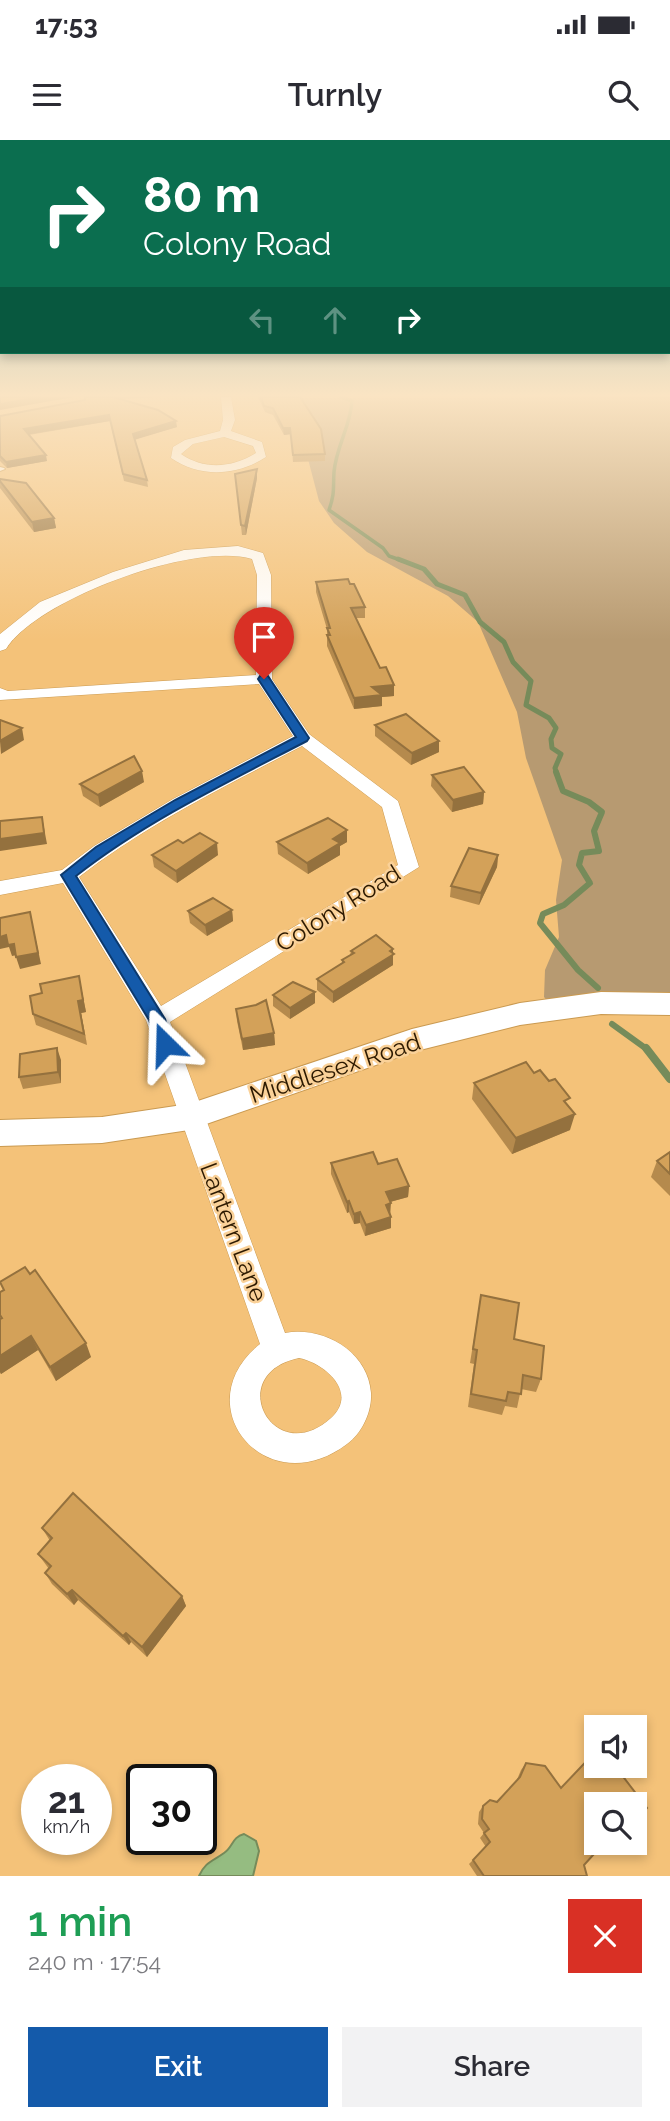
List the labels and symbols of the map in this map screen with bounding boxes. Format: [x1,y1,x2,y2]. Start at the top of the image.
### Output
pin [234,607,294,679]
street label: Colony Road [270,858,406,958]
position arrow [128,1007,202,1081]
street label: Middlesex Road [246,1027,424,1109]
street label: Lantern Lane [194,1158,274,1306]
speed limit sign: 30 [126,1764,217,1855]

